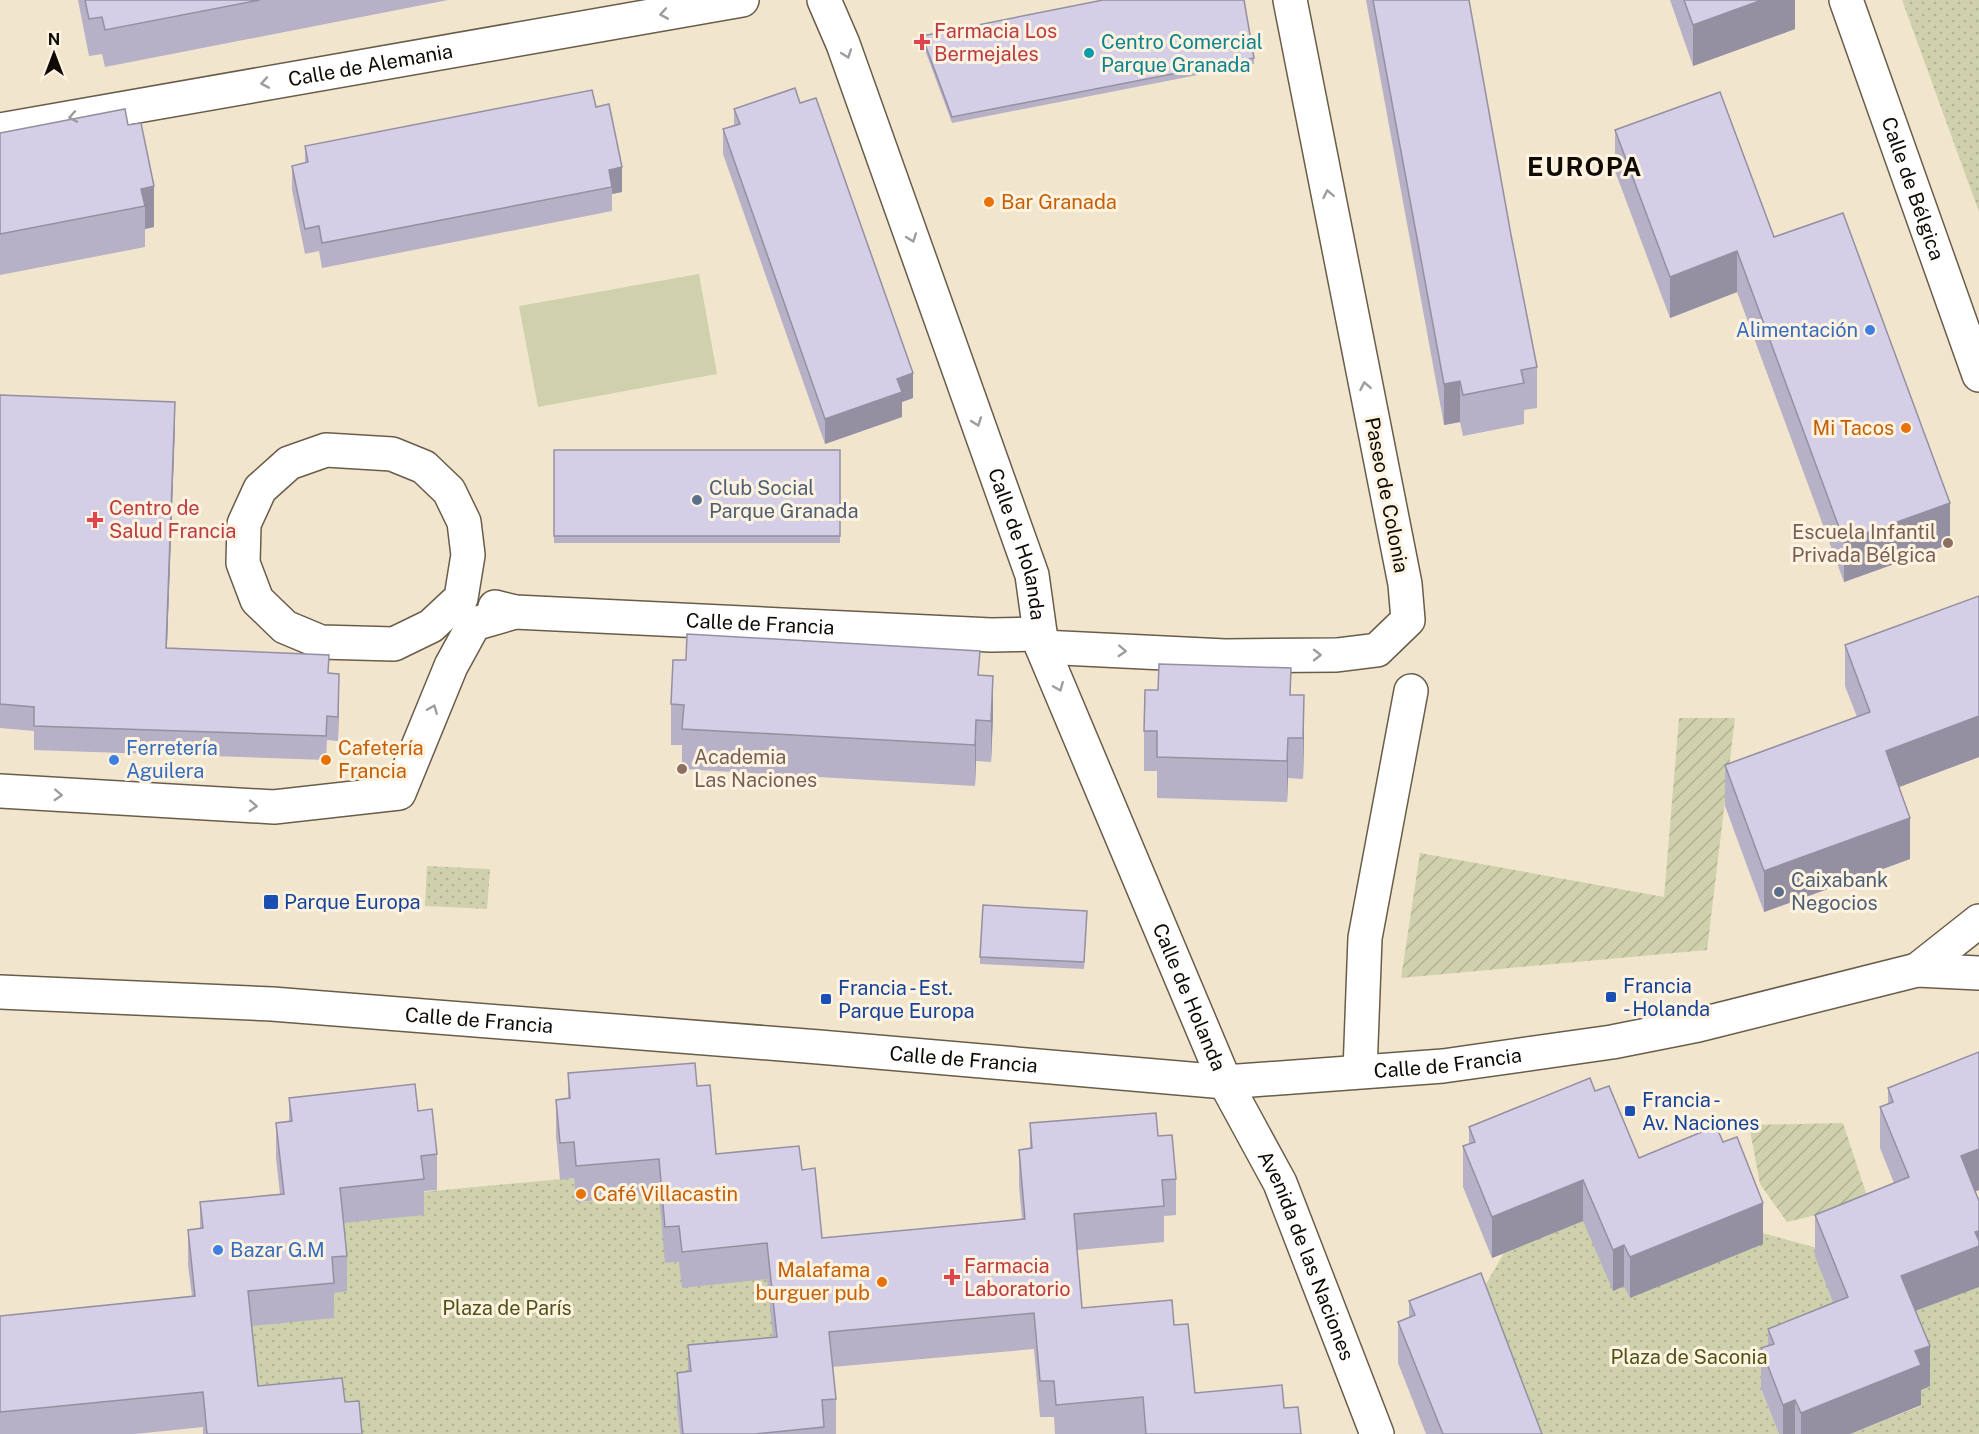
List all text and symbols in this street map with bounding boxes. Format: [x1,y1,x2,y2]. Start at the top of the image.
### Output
one-way arrow [659,7,668,19]
place label: Farmacia Los Bermejales [934,19,1057,66]
north arrow [24,24,84,84]
text: N [48,30,60,49]
place label: Centro Comercial Parque Granada [1101,30,1263,77]
marker: Farmacia Los Bermejales [915,35,929,49]
street label: Calle de Alemania [286,39,455,91]
marker: Centro Comercial Parque Granada [1082,46,1096,60]
one-way arrow [839,48,852,59]
one-way arrow [260,77,269,89]
one-way arrow [68,111,77,123]
street label: Calle de Bélgica [1876,114,1949,263]
district label: EUROPA [1527,151,1643,182]
place label: Bar Granada [1001,190,1117,214]
one-way arrow [1322,190,1335,200]
marker: Bar Granada [982,195,996,209]
one-way arrow [904,232,917,243]
place label: Alimentación [1736,318,1858,342]
marker: Alimentación [1863,323,1877,337]
one-way arrow [1359,381,1372,391]
street label: Paseo de Colonia [1360,415,1414,575]
one-way arrow [970,416,983,426]
place label: Mi Tacos [1813,416,1894,440]
marker: Mi Tacos [1899,421,1913,435]
street label: Calle de Holanda [983,465,1050,622]
place label: Club Social Parque Granada [709,476,859,523]
marker: Club Social Parque Granada [690,493,704,507]
place label: Centro de Salud Francia [109,496,236,543]
marker: Centro de Salud Francia [86,511,104,529]
place label: Escuela Infantil Privada Bélgica [1791,520,1936,567]
marker: Escuela Infantil Privada Bélgica [1941,536,1955,550]
street label: Calle de Francia [685,608,835,639]
one-way arrow [1117,644,1126,657]
one-way arrow [1312,649,1321,662]
one-way arrow [1052,681,1064,692]
one-way arrow [426,705,438,716]
place label: Ferretería Aguilera [126,736,218,783]
place label: Cafetería Francia [338,736,424,783]
place label: Academia Las Naciones [694,745,817,792]
marker: Ferretería Aguilera [107,753,121,767]
marker: Cafetería Francia [319,753,333,767]
marker: Academia Las Naciones [675,762,689,776]
one-way arrow [54,788,63,801]
one-way arrow [249,800,258,813]
place label: Caixabank Negocios [1791,868,1888,915]
marker: Caixabank Negocios [1772,885,1786,899]
place label: Parque Europa [284,890,421,914]
marker: Parque Europa [262,893,280,911]
street label: Calle de Holanda [1148,920,1231,1074]
place label: Francia - Holanda [1623,974,1710,1021]
place label: Francia - Est. Parque Europa [838,976,975,1023]
marker: Francia - Holanda [1604,990,1618,1004]
marker: Francia - Est. Parque Europa [819,992,833,1006]
street label: Calle de Francia [404,1002,554,1038]
street label: Calle de Francia [888,1041,1039,1078]
street label: Calle de Francia [1373,1043,1523,1083]
place label: Francia - Av. Naciones [1642,1088,1759,1135]
marker: Francia - Av. Naciones [1623,1104,1637,1118]
street label: Avenida de las Naciones [1253,1146,1359,1364]
place label: Café Villacastin [593,1182,738,1206]
marker: Café Villacastin [574,1187,588,1201]
place label: Bazar G.M [230,1238,325,1262]
marker: Bazar G.M [211,1243,225,1257]
place label: Farmacia Laboratorio [964,1254,1071,1301]
place label: Malafama burguer pub [756,1258,870,1305]
marker: Farmacia Laboratorio [945,1270,959,1284]
marker: Malafama burguer pub [875,1275,889,1289]
park label: Plaza de París [442,1296,572,1320]
park label: Plaza de Saconia [1610,1345,1768,1369]

